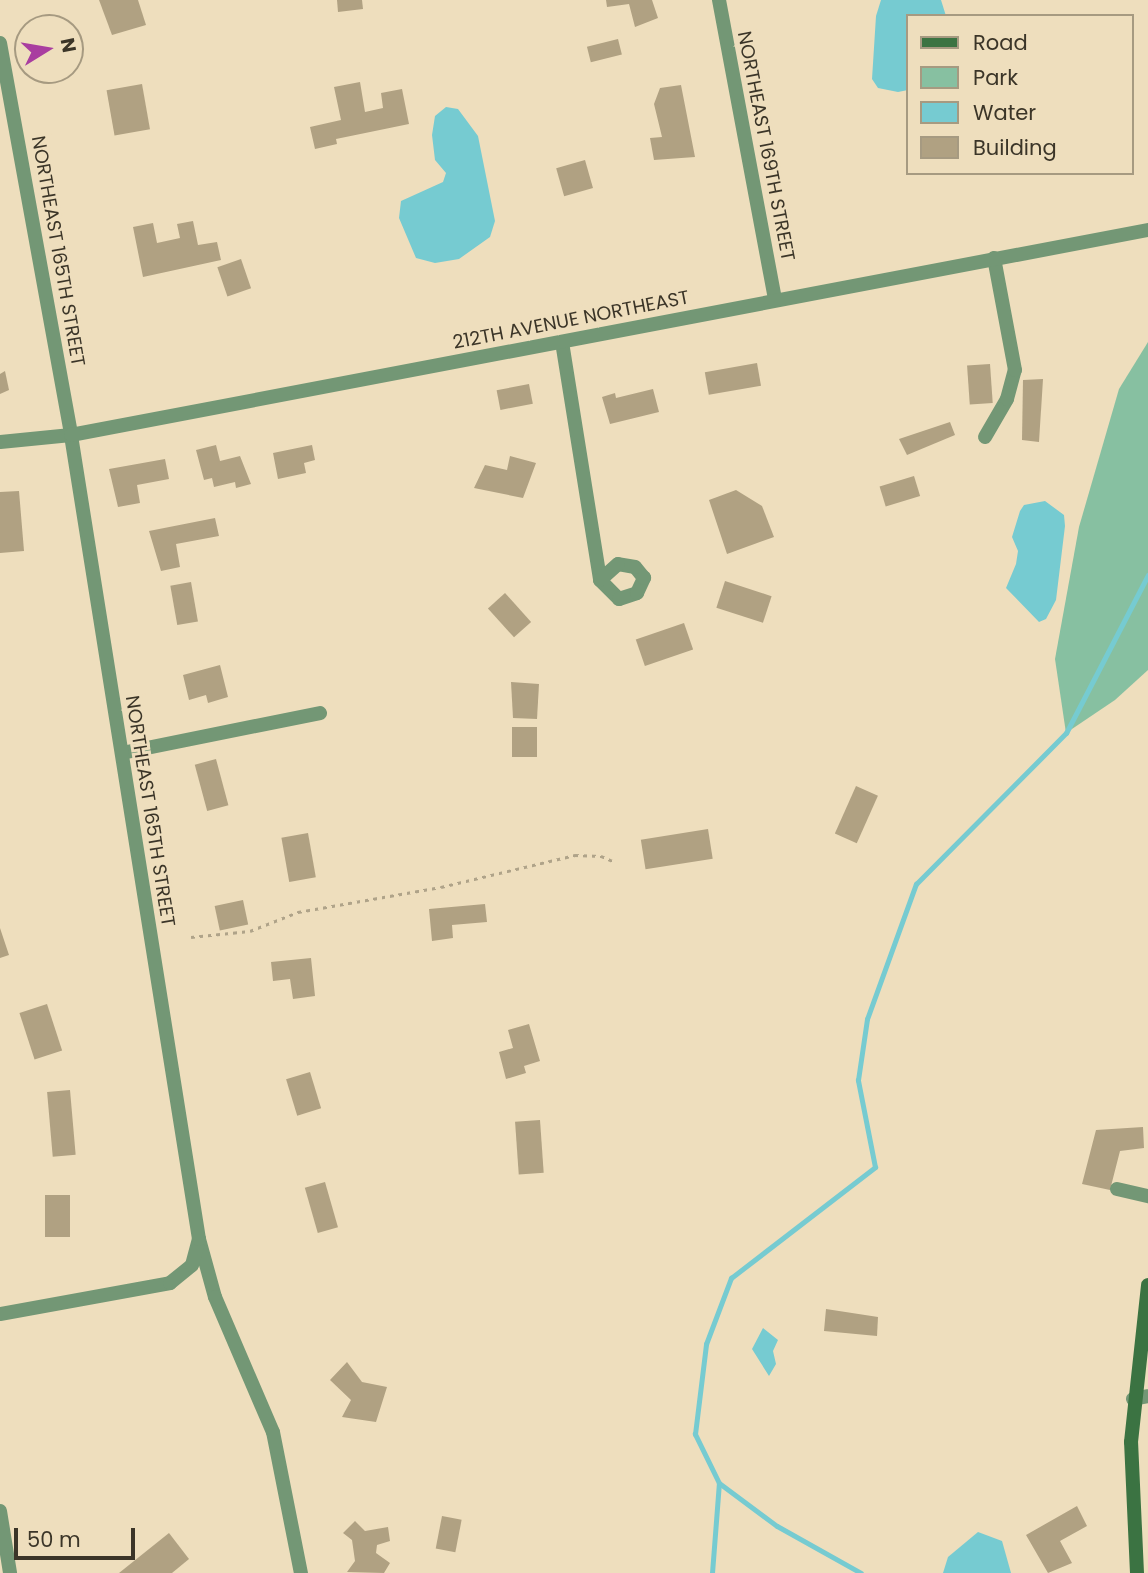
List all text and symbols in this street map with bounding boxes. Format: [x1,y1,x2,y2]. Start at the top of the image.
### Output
north arrow [14,14,84,84]
legend [906,14,1134,175]
text: Road [973,28,1028,57]
street label: NORTHEAST 169TH STREET [733,29,799,263]
text: N [54,36,83,55]
text: Park [973,63,1018,92]
text: Water [973,98,1036,127]
text: Building [973,133,1057,162]
street label: NORTHEAST 165TH STREET [26,134,90,368]
street label: 212TH AVENUE NORTHEAST [451,286,691,354]
street label: NORTHEAST 165TH STREET [120,694,180,928]
scale bar [18,1514,138,1558]
text: 50 m [27,1525,81,1554]

